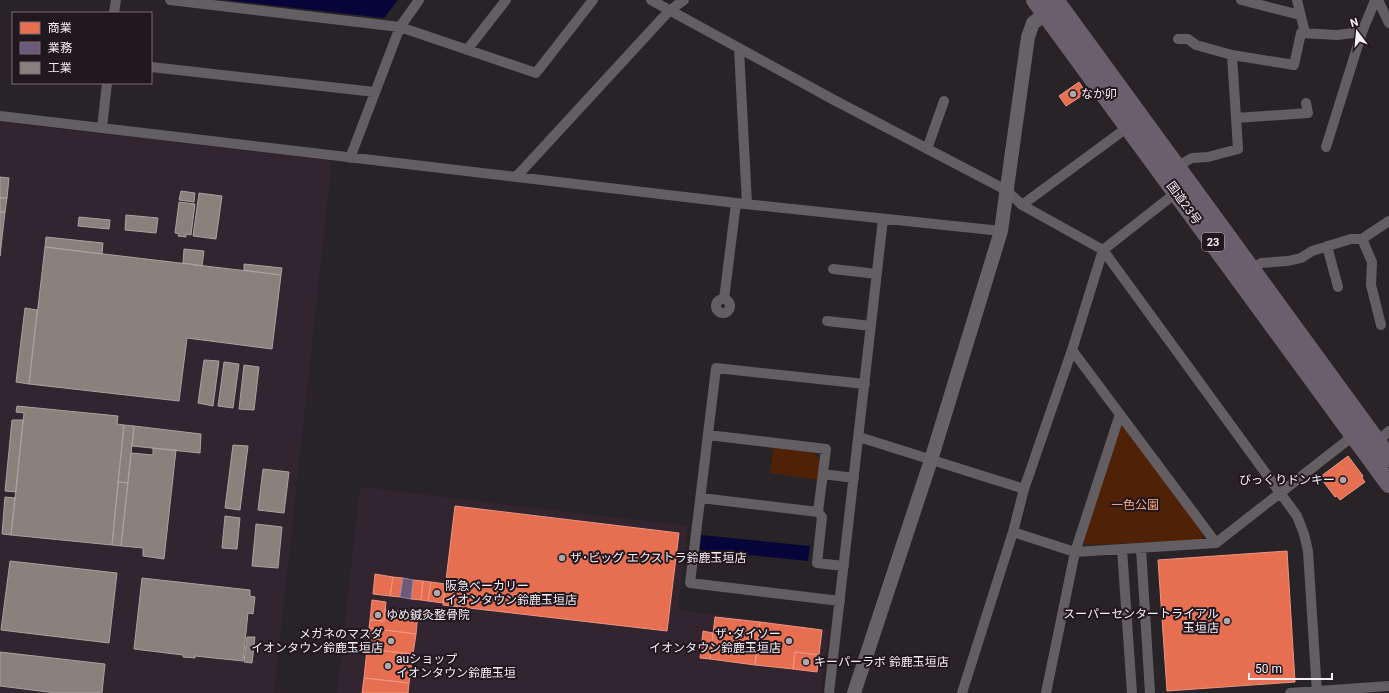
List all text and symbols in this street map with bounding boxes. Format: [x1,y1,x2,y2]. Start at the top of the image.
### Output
legend [12,12,152,84]
north arrow [1337,12,1377,52]
text: N [1349,15,1360,30]
text: 商業 [48,21,72,35]
text: 業務 [48,41,72,55]
text: 工業 [48,61,72,75]
place label: なか卯 [1081,87,1117,101]
marker: なか卯 [1068,89,1078,99]
street label: 国道23号 [1164,179,1204,227]
road number: 23 [1202,233,1224,251]
place label: びっくりドンキー [1239,473,1335,487]
marker: びっくりドンキー [1338,475,1348,485]
park label: 一色公園 [1111,498,1159,512]
place label: ザ･ビッグ エクストラ鈴鹿玉垣店 [570,551,747,565]
marker: ザ･ビッグ エクストラ鈴鹿玉垣店 [557,553,567,563]
place label: 阪急ベーカリー イオンタウン鈴鹿玉垣店 [445,579,577,607]
marker: 阪急ベーカリー イオンタウン鈴鹿玉垣店 [432,588,442,598]
place label: スーパーセンタートライアル 玉垣店 [1063,607,1219,635]
place label: ゆめ鍼灸整骨院 [386,608,470,622]
marker: ゆめ鍼灸整骨院 [373,610,383,620]
marker: スーパーセンタートライアル 玉垣店 [1222,616,1232,626]
place label: メガネのマスダ イオンタウン鈴鹿玉垣店 [251,627,383,655]
place label: ザ･ダイソー イオンタウン鈴鹿玉垣店 [649,627,781,655]
marker: メガネのマスダ イオンタウン鈴鹿玉垣店 [386,636,396,646]
marker: ザ･ダイソー イオンタウン鈴鹿玉垣店 [784,636,794,646]
place label: auショップ イオンタウン鈴鹿玉垣 [396,652,516,680]
place label: キーパーラボ 鈴鹿玉垣店 [814,655,949,669]
scale bar [1249,655,1332,681]
marker: キーパーラボ 鈴鹿玉垣店 [801,657,811,667]
marker: auショップ イオンタウン鈴鹿玉垣 [383,661,393,671]
text: 50 m [1255,662,1282,676]

